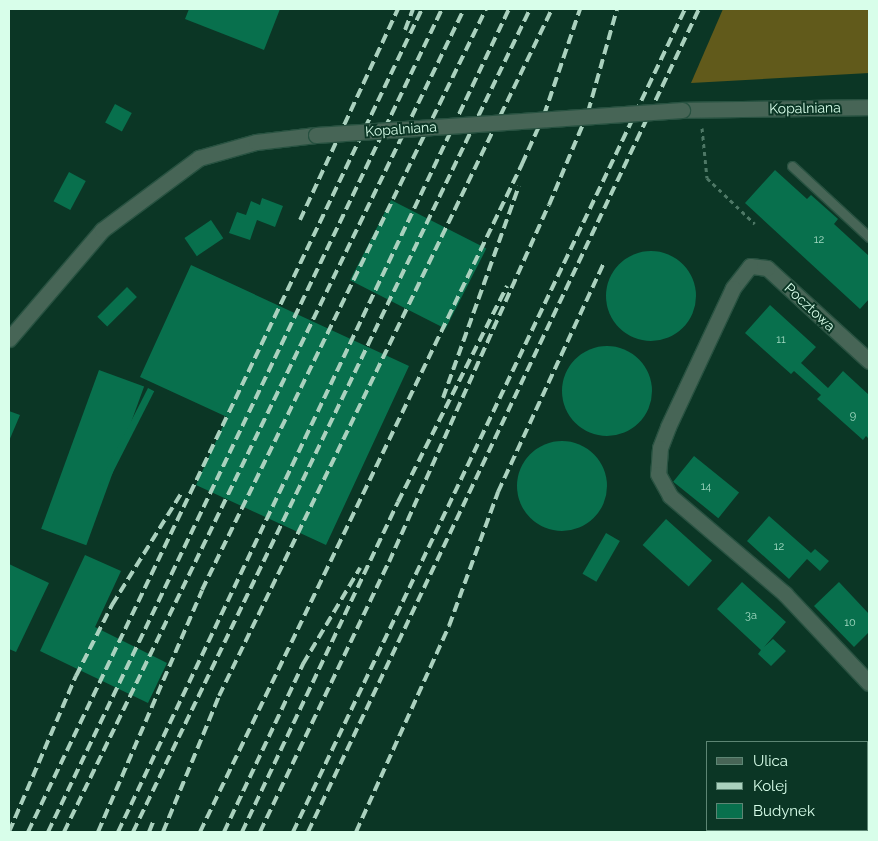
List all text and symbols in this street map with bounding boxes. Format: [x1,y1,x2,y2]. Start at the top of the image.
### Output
street label: Kopalniana [769,99,841,117]
street label: Kopalniana [365,118,437,140]
house number: 12 [814,233,824,247]
street label: Pocztowa [781,279,839,335]
house number: 11 [776,333,786,347]
house number: 9 [850,409,856,423]
house number: 14 [701,480,711,494]
house number: 12 [774,540,784,554]
house number: 3a [745,609,757,623]
house number: 10 [844,616,856,630]
legend [706,741,868,831]
text: Ulica [753,752,788,770]
text: Kolej [753,777,787,795]
text: Budynek [753,802,815,820]

